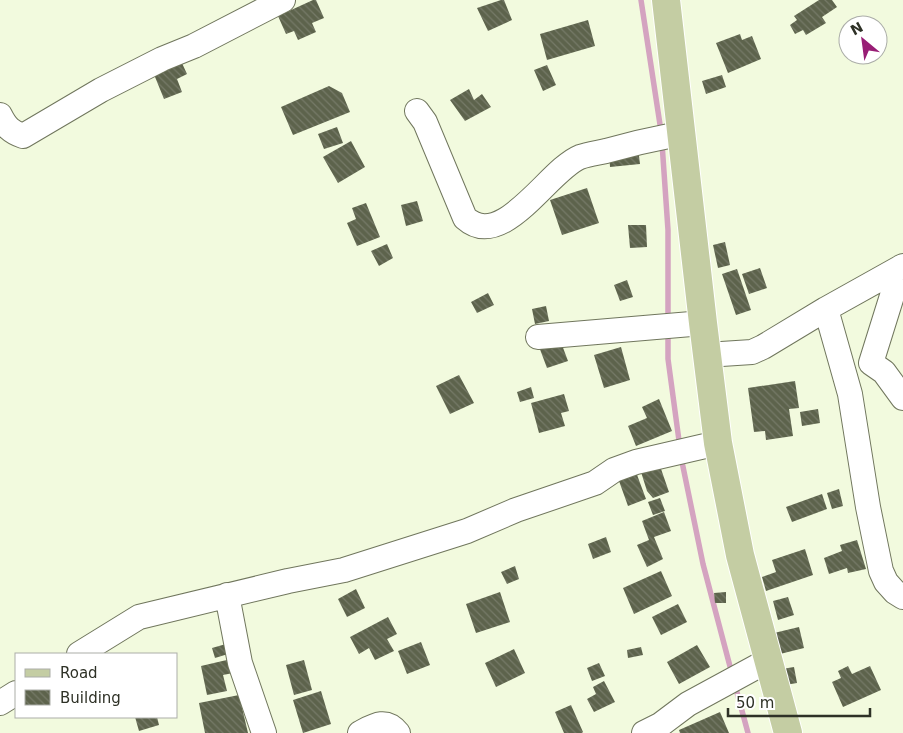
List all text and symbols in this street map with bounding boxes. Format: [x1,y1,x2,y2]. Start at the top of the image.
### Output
north arrow [838,15,888,65]
text: N [848,19,866,38]
legend [15,653,178,718]
text: Road [60,664,98,682]
scale bar [728,686,870,718]
text: Building [60,689,121,707]
text: 50 m [736,694,774,712]

